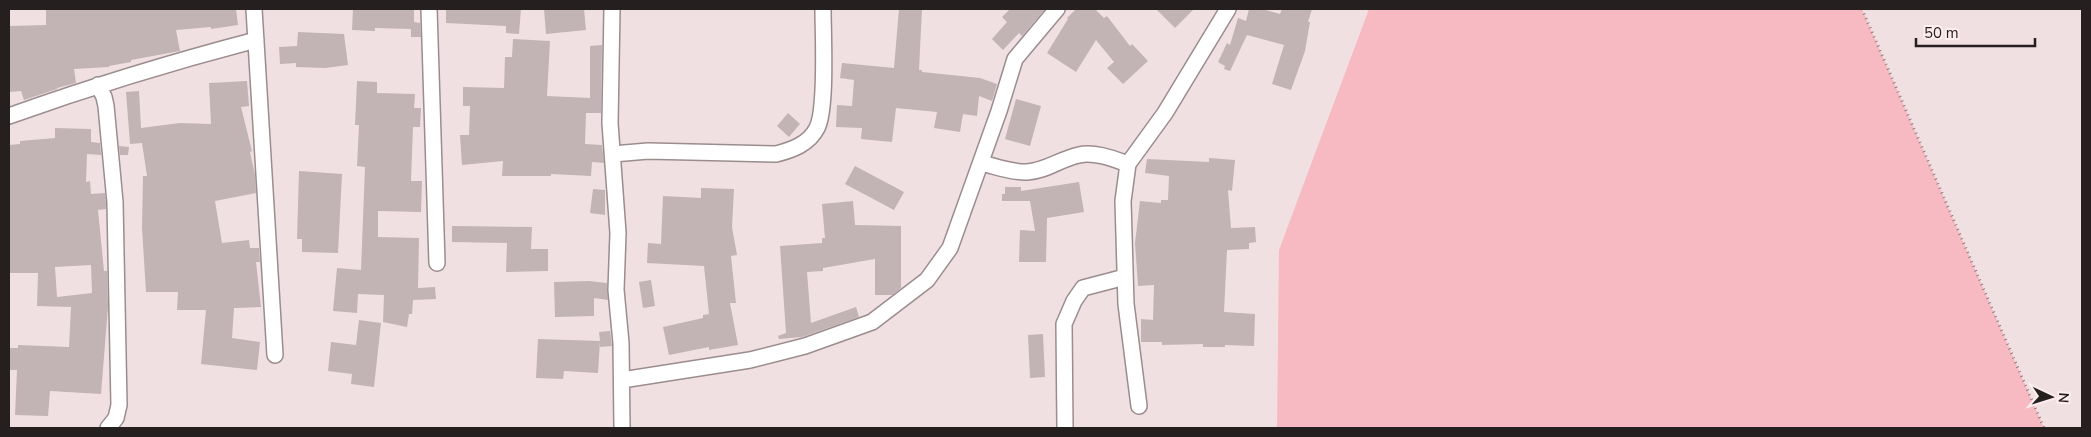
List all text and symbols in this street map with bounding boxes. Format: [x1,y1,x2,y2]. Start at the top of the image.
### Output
scale bar [1916,15,2035,47]
text: 50 m [1924,23,1959,43]
north arrow [2026,372,2076,422]
text: N [2054,392,2073,404]

